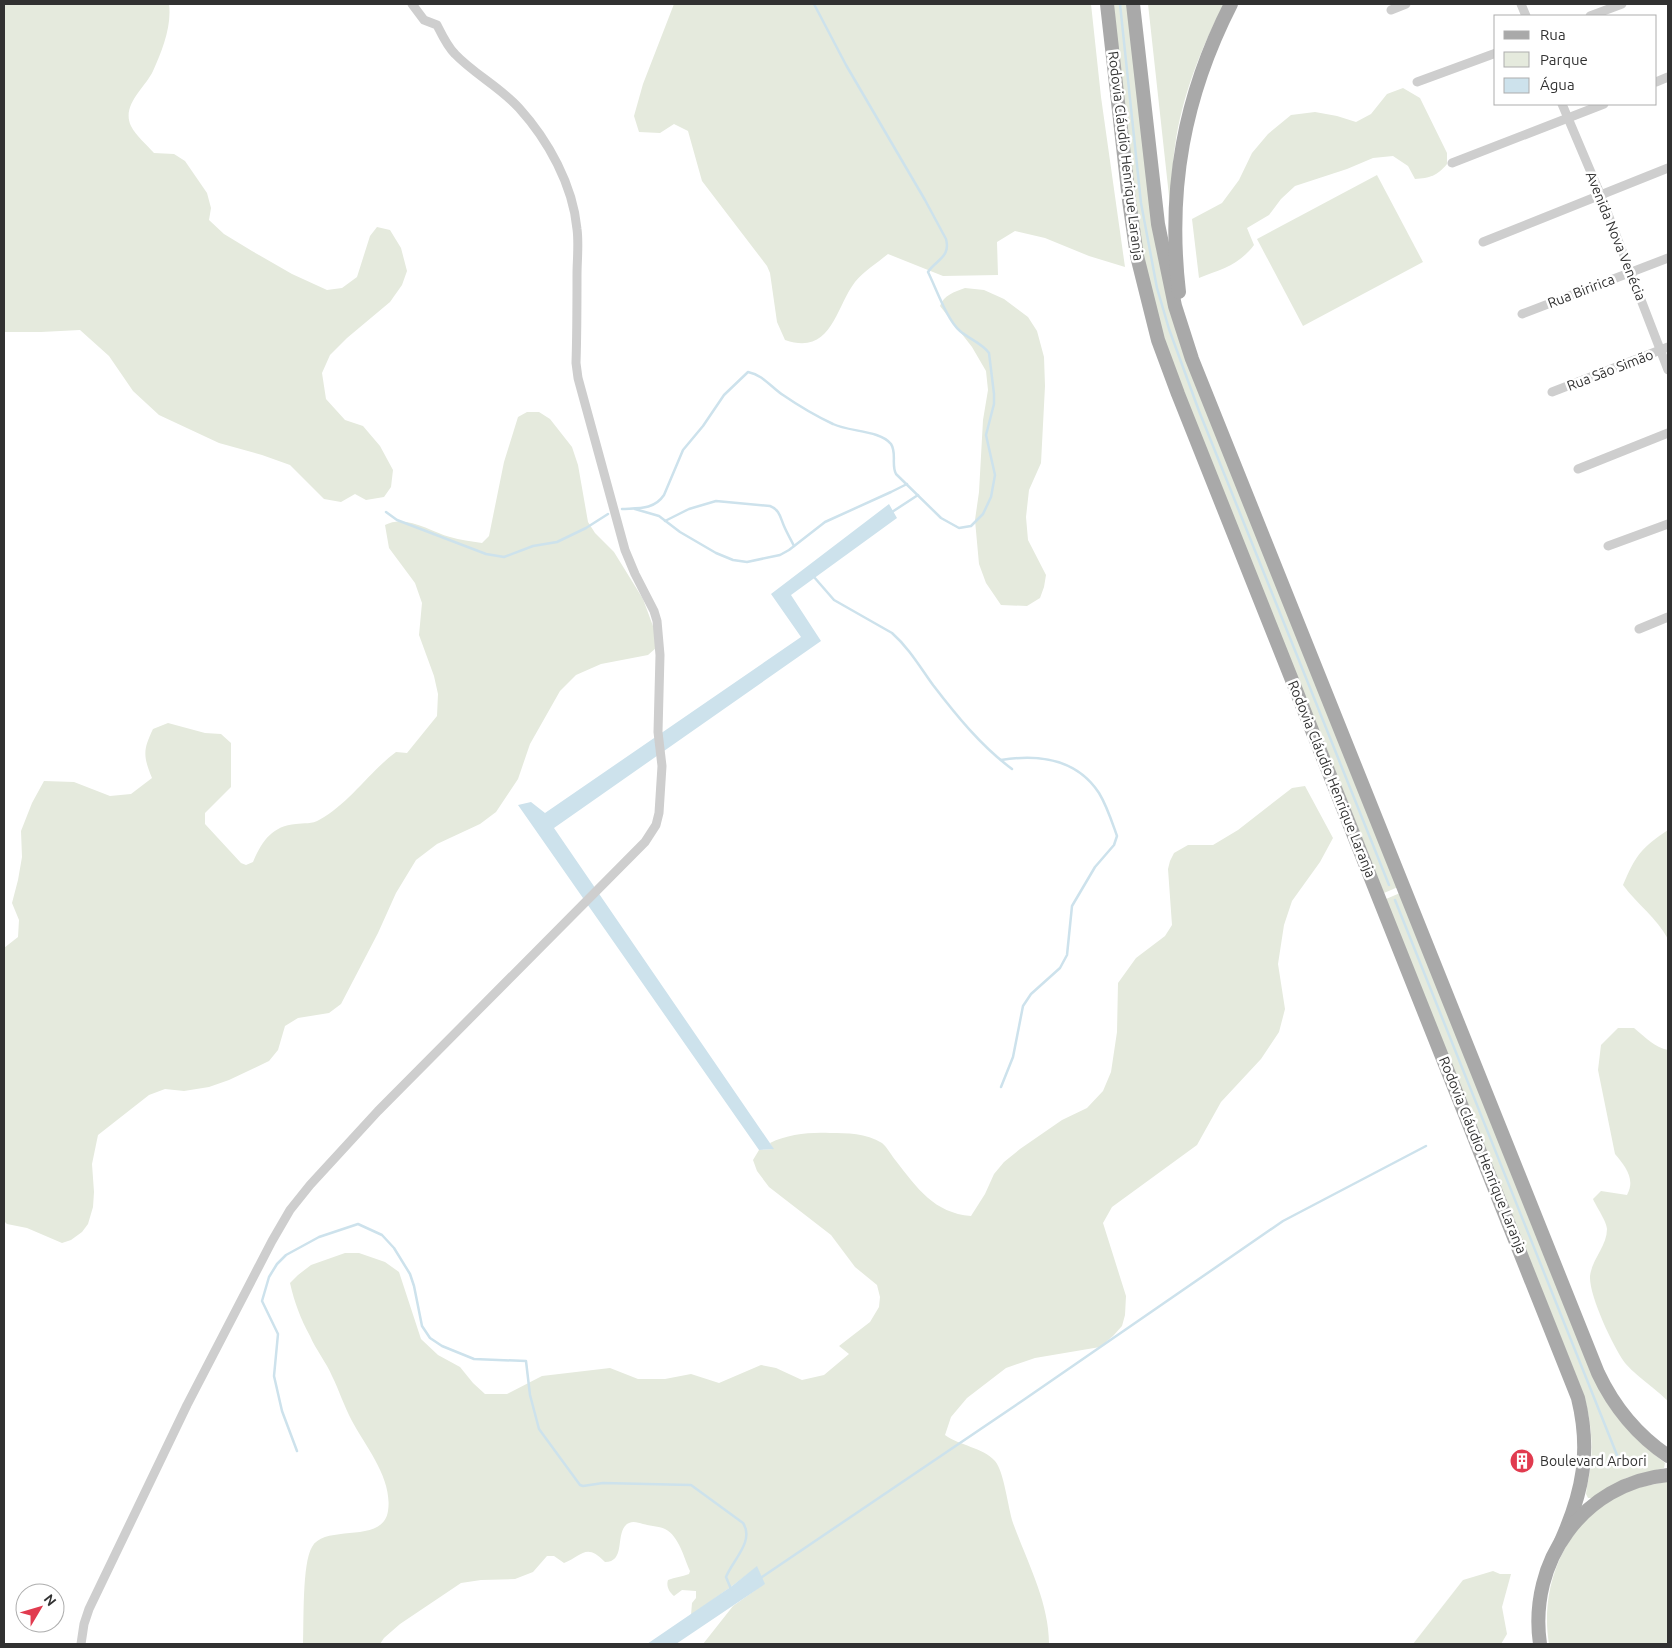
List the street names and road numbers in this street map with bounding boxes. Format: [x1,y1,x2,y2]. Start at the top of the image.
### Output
street label: Rodovia Cláudio Henrique Laranja [1105,50,1147,262]
street label: Avenida Nova Venécia [1583,169,1649,303]
street label: Rua Biririca [1545,271,1617,311]
street label: Rua São Simão [1565,346,1655,394]
street label: Rodovia Cláudio Henrique Laranja [1285,678,1379,880]
street label: Rodovia Cláudio Henrique Laranja [1436,1054,1530,1256]

